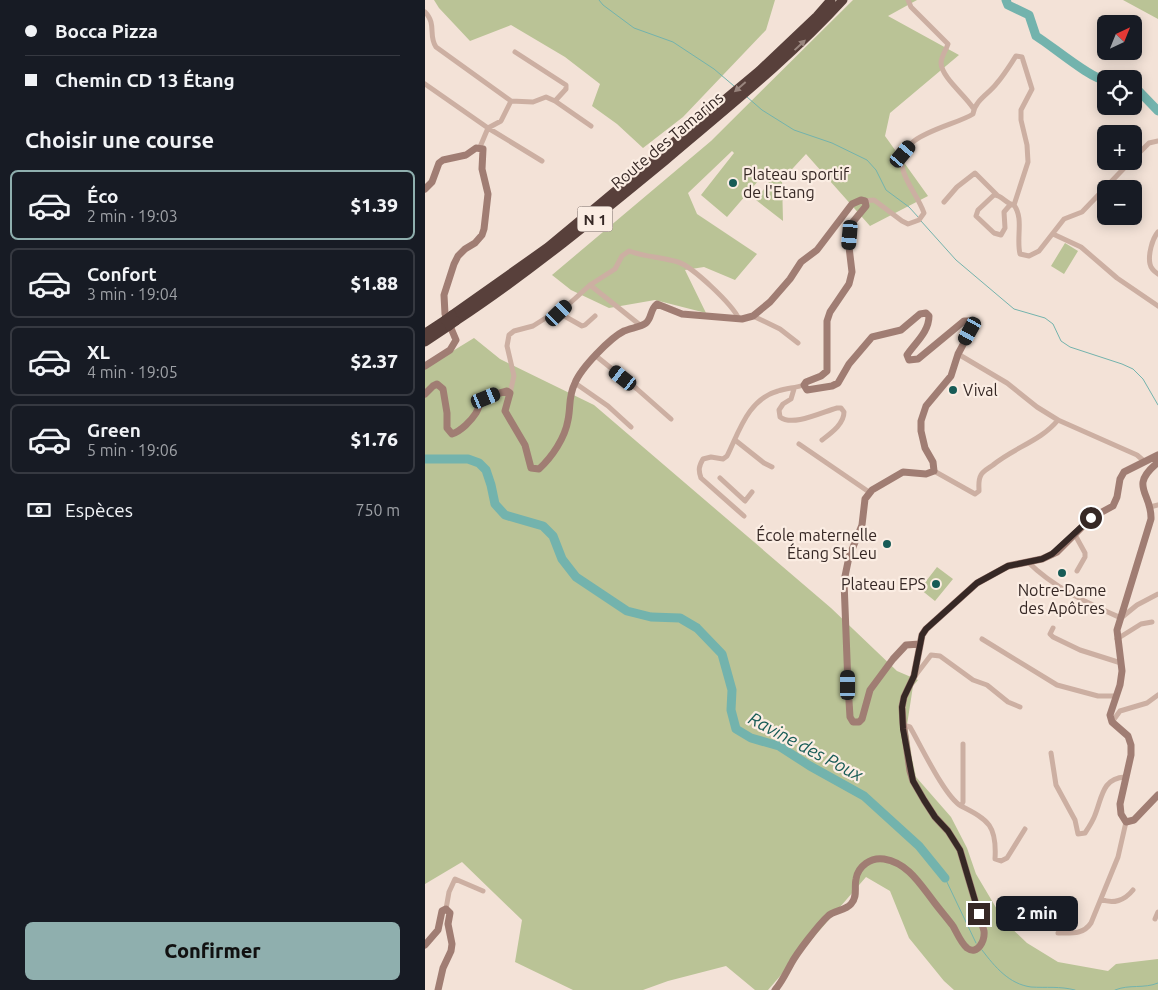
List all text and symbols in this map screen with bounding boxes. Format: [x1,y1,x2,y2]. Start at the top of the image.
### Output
north arrow [1097,15,1143,60]
map controls [1097,15,1142,225]
text: Bocca Pizza [55,20,158,42]
one-way arrow [793,39,805,51]
text: Chemin CD 13 Étang [55,69,235,91]
button: locate [1097,70,1142,115]
one-way arrow [735,81,747,93]
street label: Route des Tamarins [607,88,727,192]
button: + [1097,125,1142,170]
text: Choisir une course [25,127,214,152]
car [887,138,918,170]
place label: Plateau sportif de l'Etang [743,165,850,201]
marker: Plateau sportif de l'Etang [727,177,739,189]
button: − [1097,180,1142,225]
icon: car [27,183,72,228]
text: Éco [87,185,119,207]
text: $1.39 [350,194,398,216]
road number: N 1 [577,206,613,232]
text: 2 min · 19:03 [87,207,178,225]
car [841,219,858,251]
icon: car [27,261,72,306]
text: Confort [87,263,157,285]
text: $1.88 [350,272,398,294]
text: 3 min · 19:04 [87,285,178,303]
car [542,297,575,329]
car [956,314,983,348]
icon: car [27,339,72,384]
text: XL [87,341,110,363]
text: $2.37 [350,350,398,372]
text: 4 min · 19:05 [87,363,178,381]
car [606,363,639,393]
place label: Vival [963,381,998,399]
marker: Vival [947,384,959,396]
car [469,385,502,411]
icon: car [27,417,72,462]
text: Green [87,419,141,441]
text: $1.76 [350,428,398,450]
text: 5 min · 19:06 [87,441,178,459]
icon: cash [25,496,53,524]
text: Espèces [65,499,133,521]
text: 750 m [355,501,400,519]
route start [1080,507,1102,529]
place label: École maternelle Étang St Leu [756,524,877,562]
marker: École maternelle Étang St Leu [881,538,893,550]
marker: Notre-Dame des Apôtres [1056,567,1068,579]
place label: Plateau EPS [841,575,926,593]
marker: Plateau EPS [930,578,942,590]
place label: Notre-Dame des Apôtres [1018,581,1106,617]
car [840,670,855,700]
water label: Ravine des Poux [746,708,867,785]
callout: 2 min [997,896,1079,932]
route end [968,903,990,925]
text: 2 min [1017,904,1057,922]
button: Confirmer [25,922,400,980]

